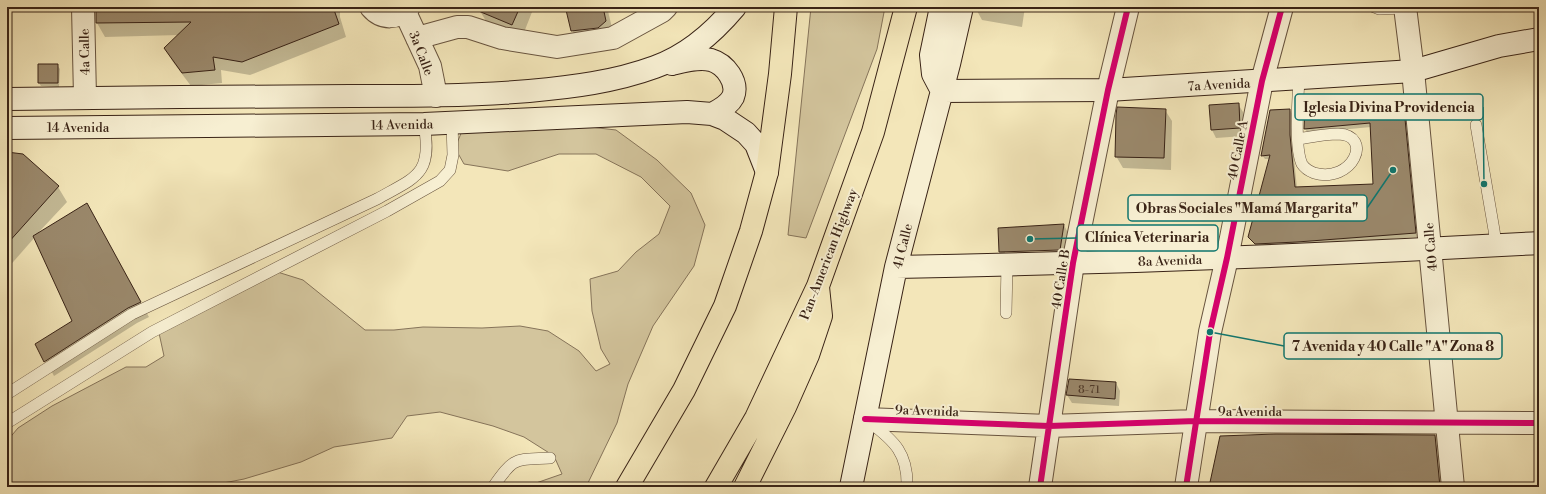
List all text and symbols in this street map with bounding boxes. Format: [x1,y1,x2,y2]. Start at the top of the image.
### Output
street label: 4a Calle [77,28,93,76]
street label: 3a Calle [405,29,437,78]
street label: 7a Avenida [1187,75,1251,95]
callout: Iglesia Divina Providencia [1295,94,1483,120]
text: Iglesia Divina Providencia [1303,99,1475,117]
street label: 14 Avenida [371,116,434,134]
street label: 40 Calle A [1224,118,1252,181]
street label: 14 Avenida [47,120,110,136]
street label: Pan-American Highway [797,186,862,322]
callout: Obras Sociales "Mamá Margarita" [1128,195,1367,221]
text: Obras Sociales "Mamá Margarita" [1136,200,1358,218]
street label: 40 Calle [1421,221,1441,272]
street label: 41 Calle [890,222,916,270]
callout: Clínica Veterinaria [1077,225,1218,251]
text: Clínica Veterinaria [1085,229,1210,247]
street label: 40 Calle B [1048,248,1074,310]
street label: 8a Avenida [1138,252,1203,270]
callout: 7 Avenida y 40 Calle "A" Zona 8 [1284,333,1502,359]
text: 7 Avenida y 40 Calle "A" Zona 8 [1292,338,1494,356]
house number: 8-71 [1078,383,1100,397]
street label: 9a Avenida [895,402,960,420]
street label: 9a Avenida [1218,404,1283,420]

